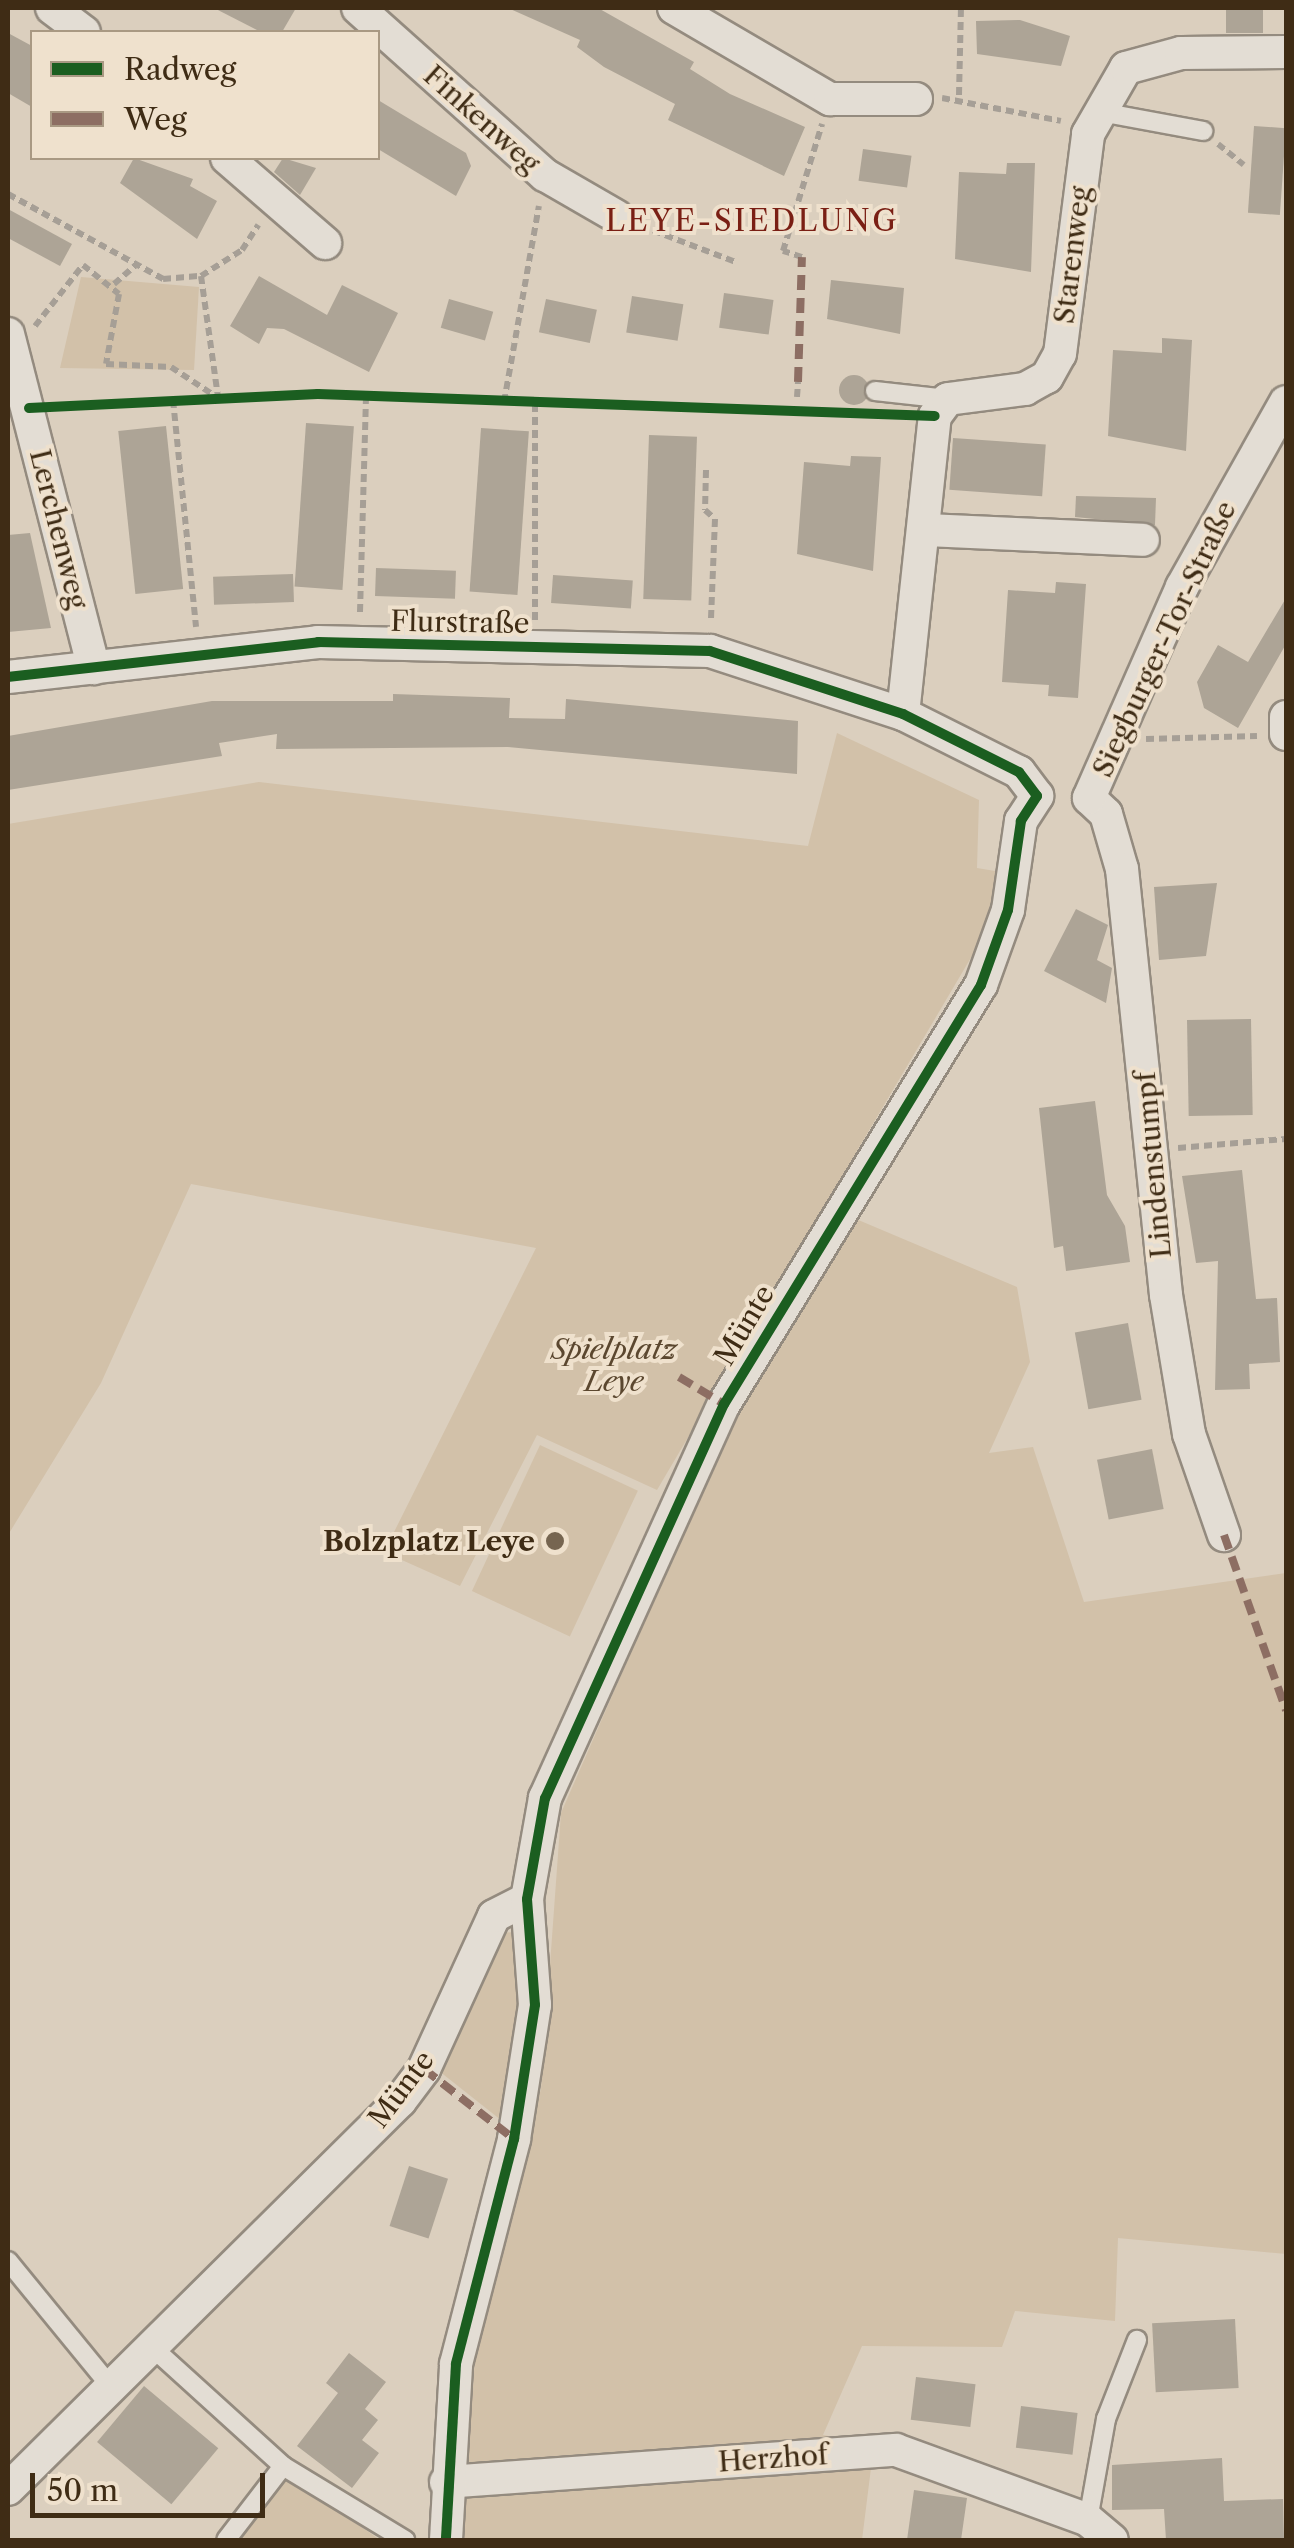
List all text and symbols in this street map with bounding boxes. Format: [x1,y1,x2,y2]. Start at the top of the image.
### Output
legend [30,30,380,160]
text: Radweg [124,51,236,88]
street label: Finkenweg [417,58,547,180]
text: Weg [124,101,187,138]
street label: Starenweg [1047,184,1097,326]
district label: LEYE-SIEDLUNG [605,203,899,239]
street label: Lerchenweg [23,446,95,612]
street label: Siegburger-Tor-Straße [1085,496,1243,782]
street label: Flurstraße [390,604,530,640]
street label: Lindenstumpf [1128,1070,1178,1260]
street label: Münte [707,1279,781,1371]
park label: Spielplatz Leye [551,1332,677,1398]
place label: Bolzplatz Leye [323,1524,535,1558]
marker: Bolzplatz Leye [544,1530,566,1552]
street label: Münte [361,2044,441,2134]
street label: Herzhof [717,2437,829,2479]
scale bar [35,2453,270,2515]
text: 50 m [47,2472,118,2509]

